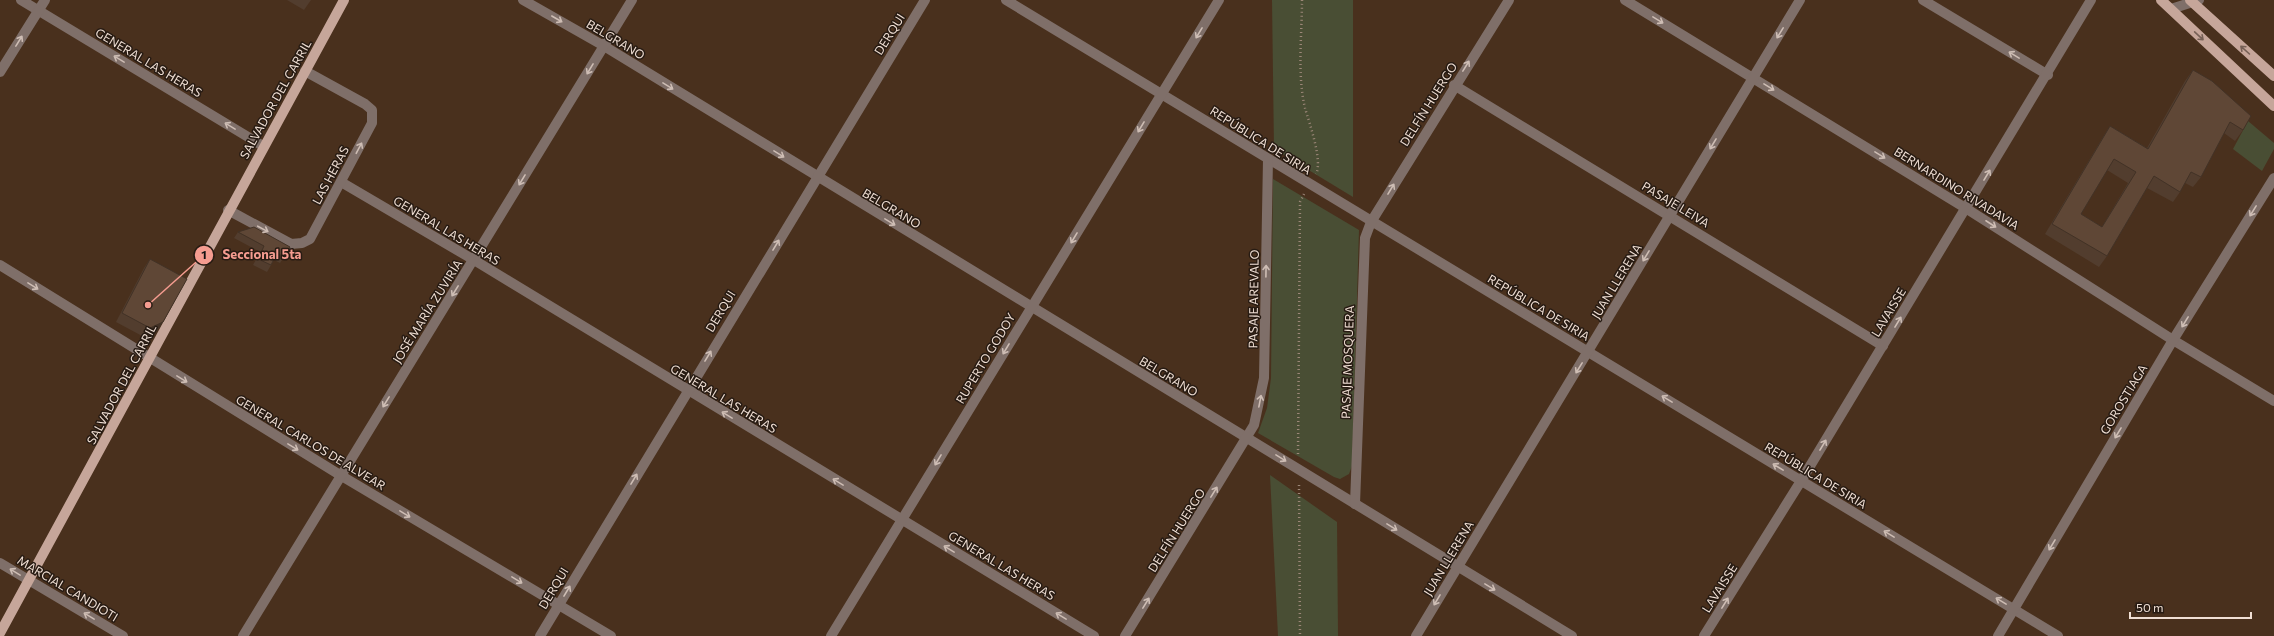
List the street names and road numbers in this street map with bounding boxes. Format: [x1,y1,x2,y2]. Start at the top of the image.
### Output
street label: DERQUI [871,11,907,57]
street label: BELGRANO [584,16,648,62]
street label: GENERAL LAS HERAS [93,25,205,99]
street label: SALVADOR DEL CARRIL [236,37,314,161]
street label: DELFÍN HUERGO [1397,60,1459,148]
street label: REPÚBLICA DE SIRIA [1208,103,1314,177]
street label: LAS HERAS [309,143,351,207]
street label: BERNARDINO RIVADAVIA [1892,144,2022,232]
street label: PASAJE LEIVA [1639,178,1712,231]
street label: BELGRANO [860,185,924,231]
street label: GENERAL LAS HERAS [391,193,503,267]
street label: JUAN LLERENA [1588,241,1645,322]
street label: PASAJE AREVALO [1245,249,1262,349]
street label: JOSÉ MARÍA ZUVIRÍA [389,257,465,366]
street label: REPÚBLICA DE SIRIA [1485,271,1593,343]
street label: LAVAISSE [1868,285,1908,339]
street label: DERQUI [702,288,738,334]
street label: PASAJE MOSQUERA [1338,305,1357,419]
street label: RUPERTO GODOY [952,310,1018,406]
street label: SALVADOR DEL CARRIL [83,322,159,446]
street label: BELGRANO [1137,353,1201,399]
street label: GENERAL LAS HERAS [668,361,780,435]
street label: GOROSTIAGA [2097,361,2149,437]
street label: GENERAL CARLOS DE ALVEAR [234,392,388,492]
street label: REPÚBLICA DE SIRIA [1762,439,1870,511]
street label: DELFÍN HUERGO [1145,486,1207,574]
street label: JUAN LLERENA [1420,518,1477,599]
street label: GENERAL LAS HERAS [946,528,1058,602]
street label: MARCIAL CANDIOTI [15,552,121,624]
street label: LAVAISSE [1699,561,1739,615]
street label: DERQUI [535,565,571,611]

